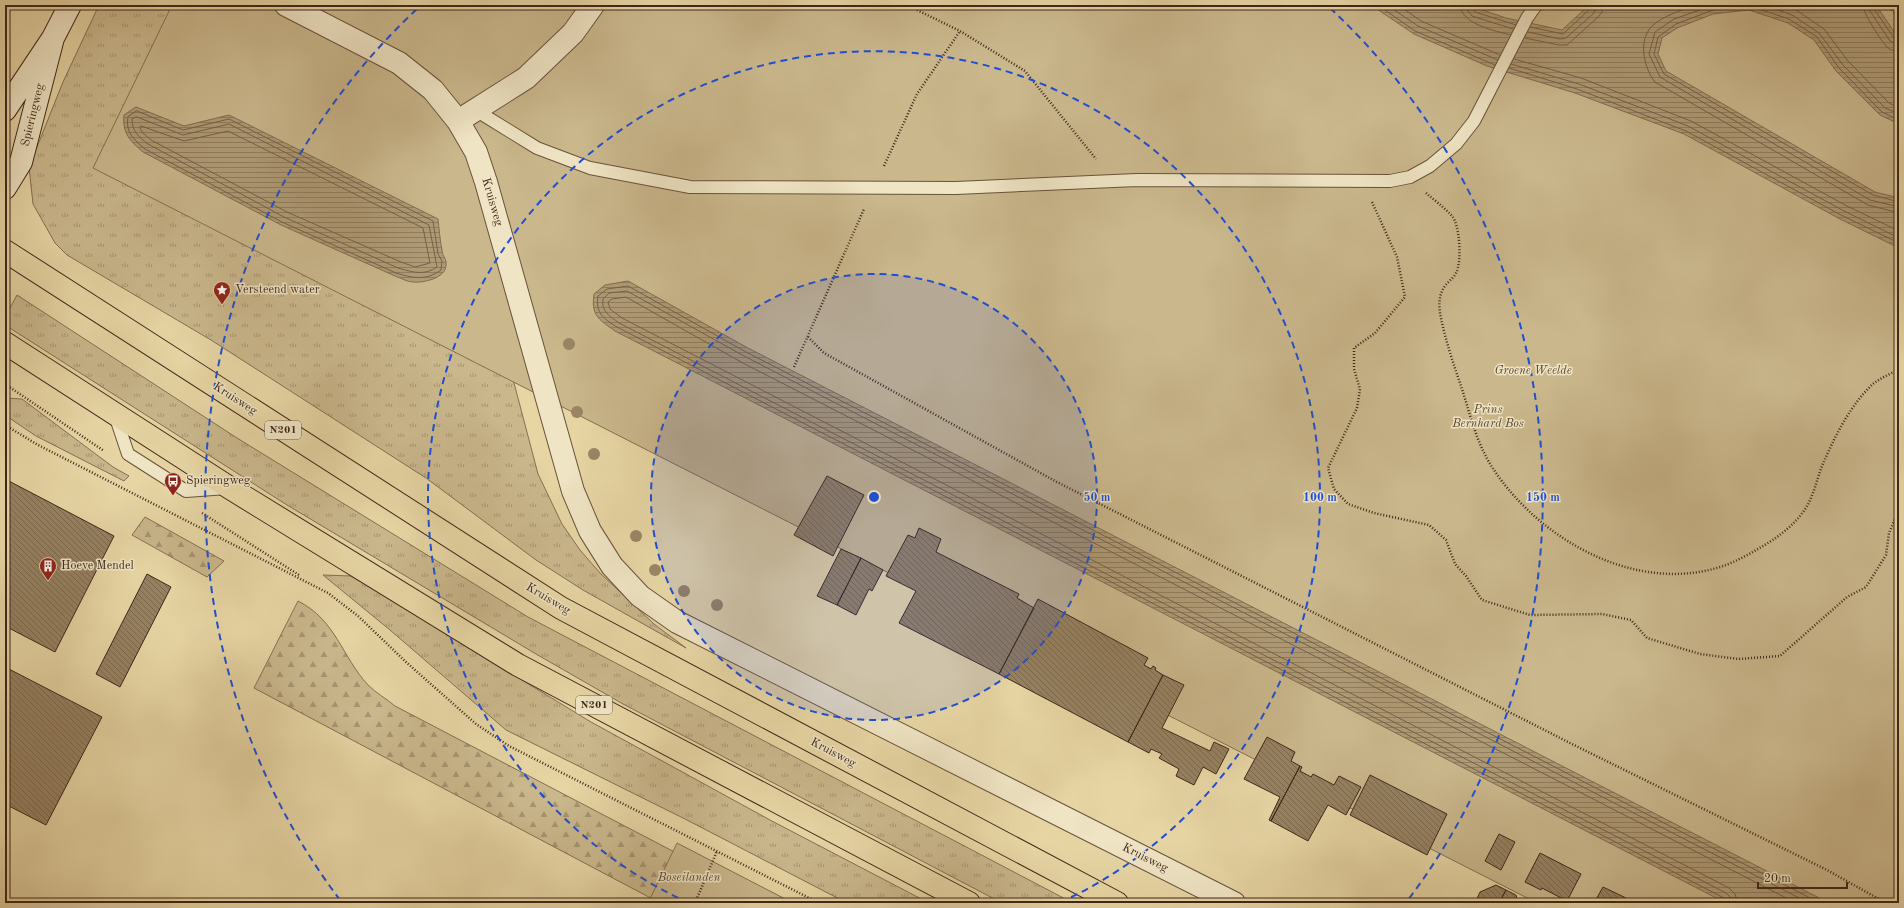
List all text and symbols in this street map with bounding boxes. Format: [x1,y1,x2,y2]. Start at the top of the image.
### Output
street label: Spieringweg [19,82,47,148]
street label: Kruisweg [479,177,505,228]
place icon: Versteend water [212,280,232,305]
place label: Versteend water [235,284,320,296]
park label: Groene Weelde [1494,365,1572,377]
street label: Kruisweg [211,380,259,418]
park label: Prins Bernhard Bos [1451,404,1524,430]
road number: N201 [265,421,301,439]
bus stop icon: Spieringweg [163,471,183,496]
place label: Spieringweg [186,475,251,487]
centre of rings [867,490,881,504]
text: 50 m [1084,491,1111,504]
text: 150 m [1526,491,1560,504]
text: 100 m [1303,492,1337,504]
building icon: Hoeve Mendel [38,556,58,581]
place label: Hoeve Mendel [61,560,134,572]
street label: Kruisweg [524,581,573,617]
road number: N201 [576,696,612,714]
street label: Kruisweg [808,736,858,770]
street label: Kruisweg [1120,841,1170,875]
scale bar [1758,864,1847,890]
park label: Boseilanden [657,872,720,884]
text: 20 m [1764,873,1791,885]

